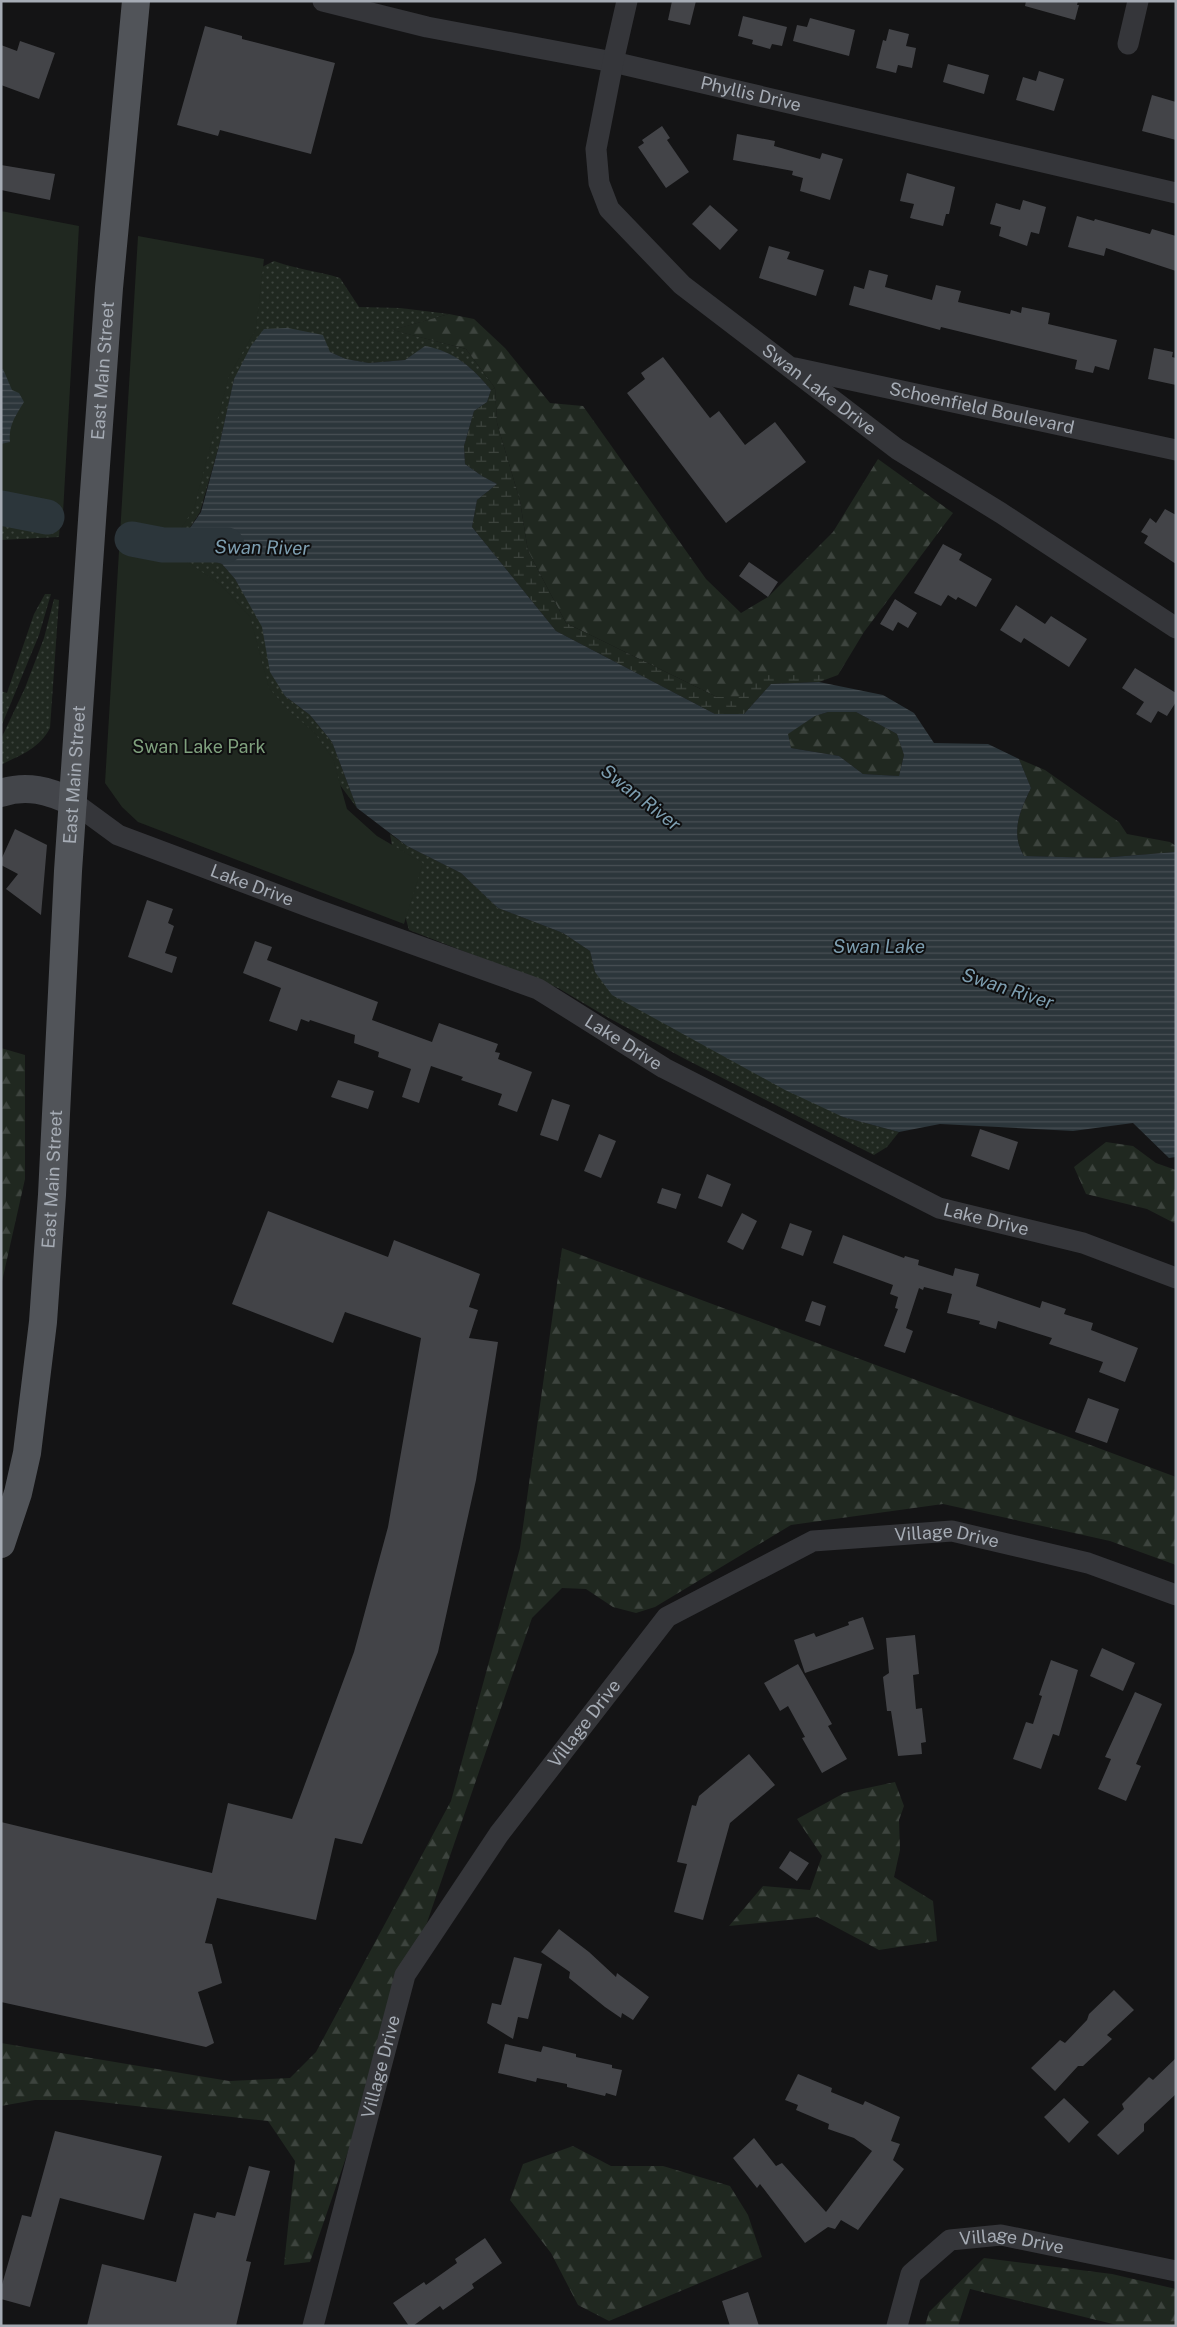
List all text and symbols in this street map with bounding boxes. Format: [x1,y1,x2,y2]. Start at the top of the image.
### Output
street label: Phyllis Drive [699,72,803,115]
street label: East Main Street [87,301,118,441]
street label: Swan Lake Drive [758,339,881,439]
street label: Schoenfield Boulevard [887,378,1076,438]
water label: Swan River [214,535,311,559]
street label: East Main Street [59,705,89,845]
park label: Swan Lake Park [132,736,266,757]
water label: Swan River [597,759,686,835]
street label: Lake Drive [208,860,297,910]
water label: Swan Lake [833,935,925,957]
water label: Swan River [959,963,1057,1013]
street label: Lake Drive [581,1010,666,1074]
street label: East Main Street [37,1109,66,1249]
street label: Lake Drive [941,1198,1031,1239]
street label: Village Drive [894,1520,1001,1552]
street label: Village Drive [543,1675,625,1771]
street label: Village Drive [357,2013,404,2120]
street label: Village Drive [958,2223,1066,2258]

